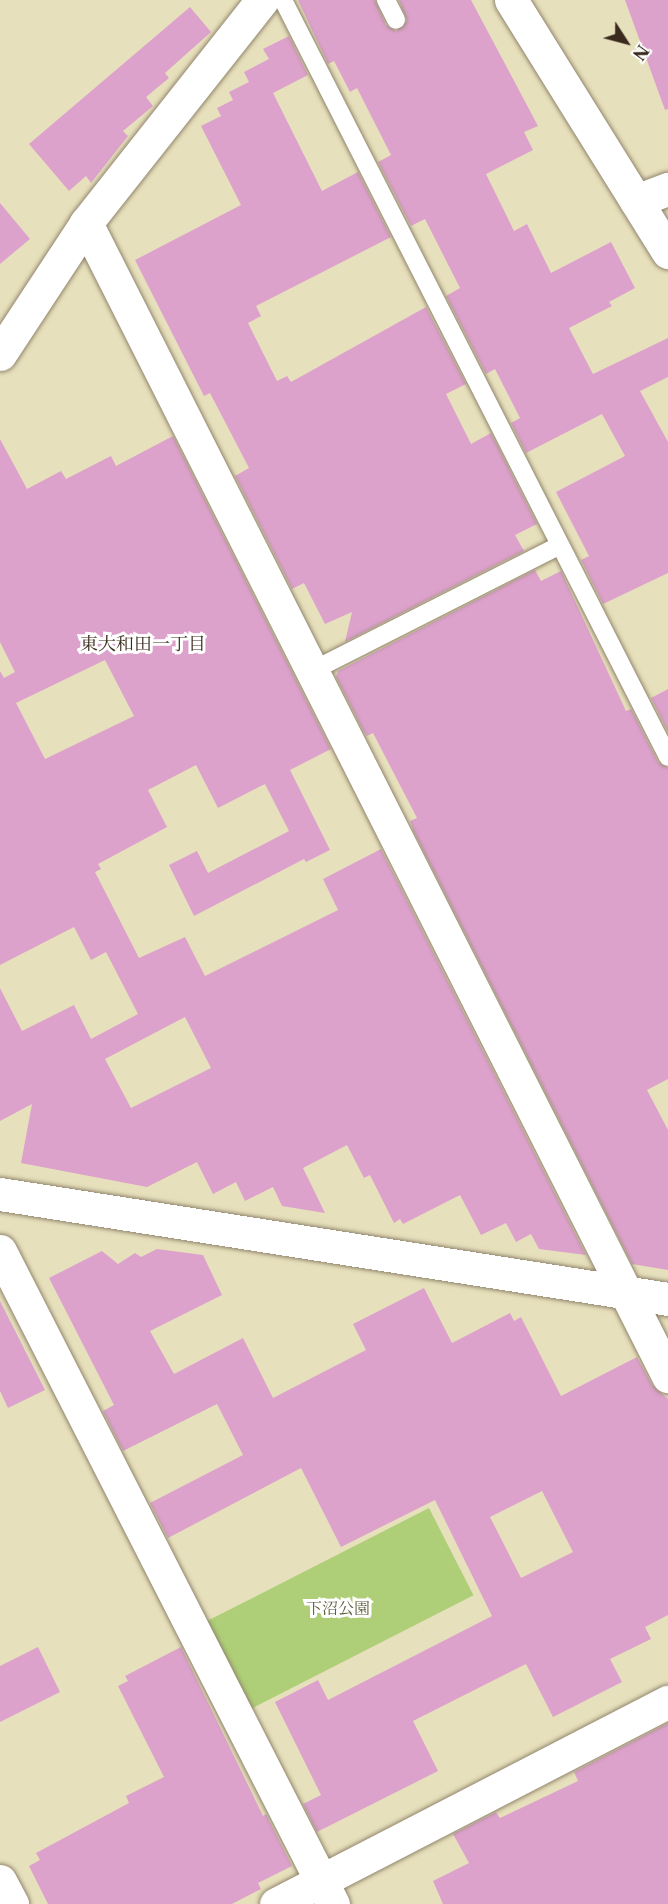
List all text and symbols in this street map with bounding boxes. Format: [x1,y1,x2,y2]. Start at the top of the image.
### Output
north arrow [596,12,656,72]
text: N [628,41,653,64]
district label: 東大和田一丁目 [80,633,206,655]
park label: 下沼公園 [306,1598,370,1618]

